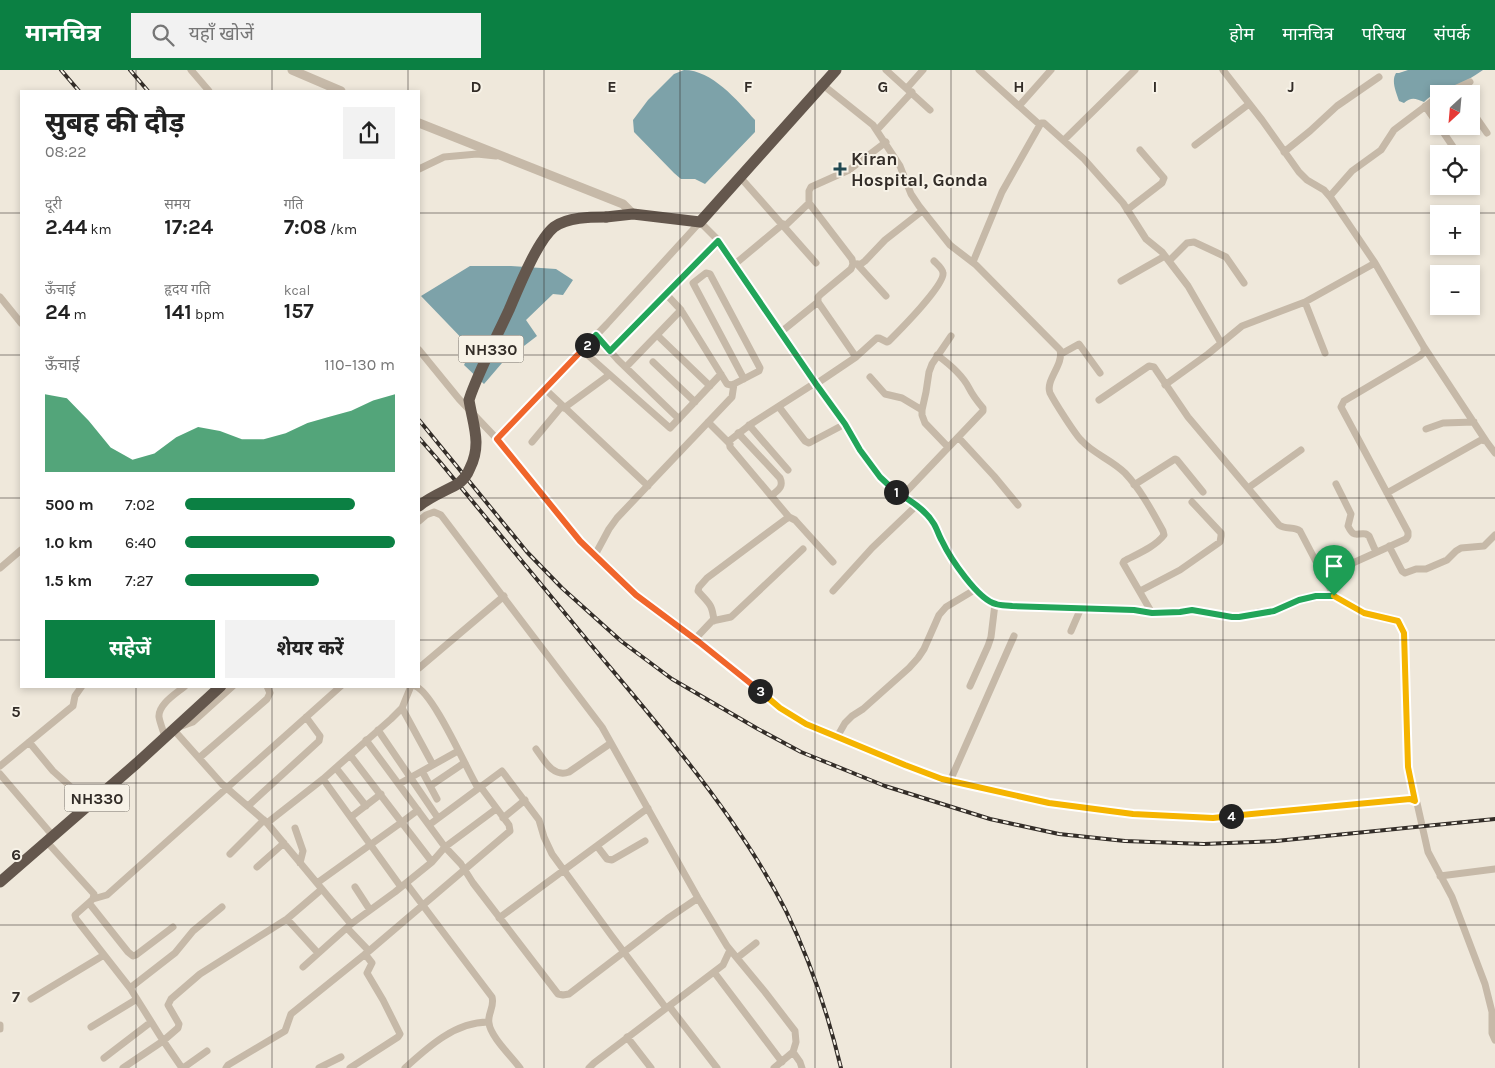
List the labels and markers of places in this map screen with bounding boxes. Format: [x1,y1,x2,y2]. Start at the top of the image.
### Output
place label: Kiran Hospital, Gonda [851,148,988,191]
marker: Kiran Hospital, Gonda [833,162,847,176]
pin: 2 [574,332,600,358]
pin: 1 [884,480,908,504]
pin [1313,545,1355,596]
pin: 3 [748,678,772,704]
pin: 4 [1218,804,1244,828]

